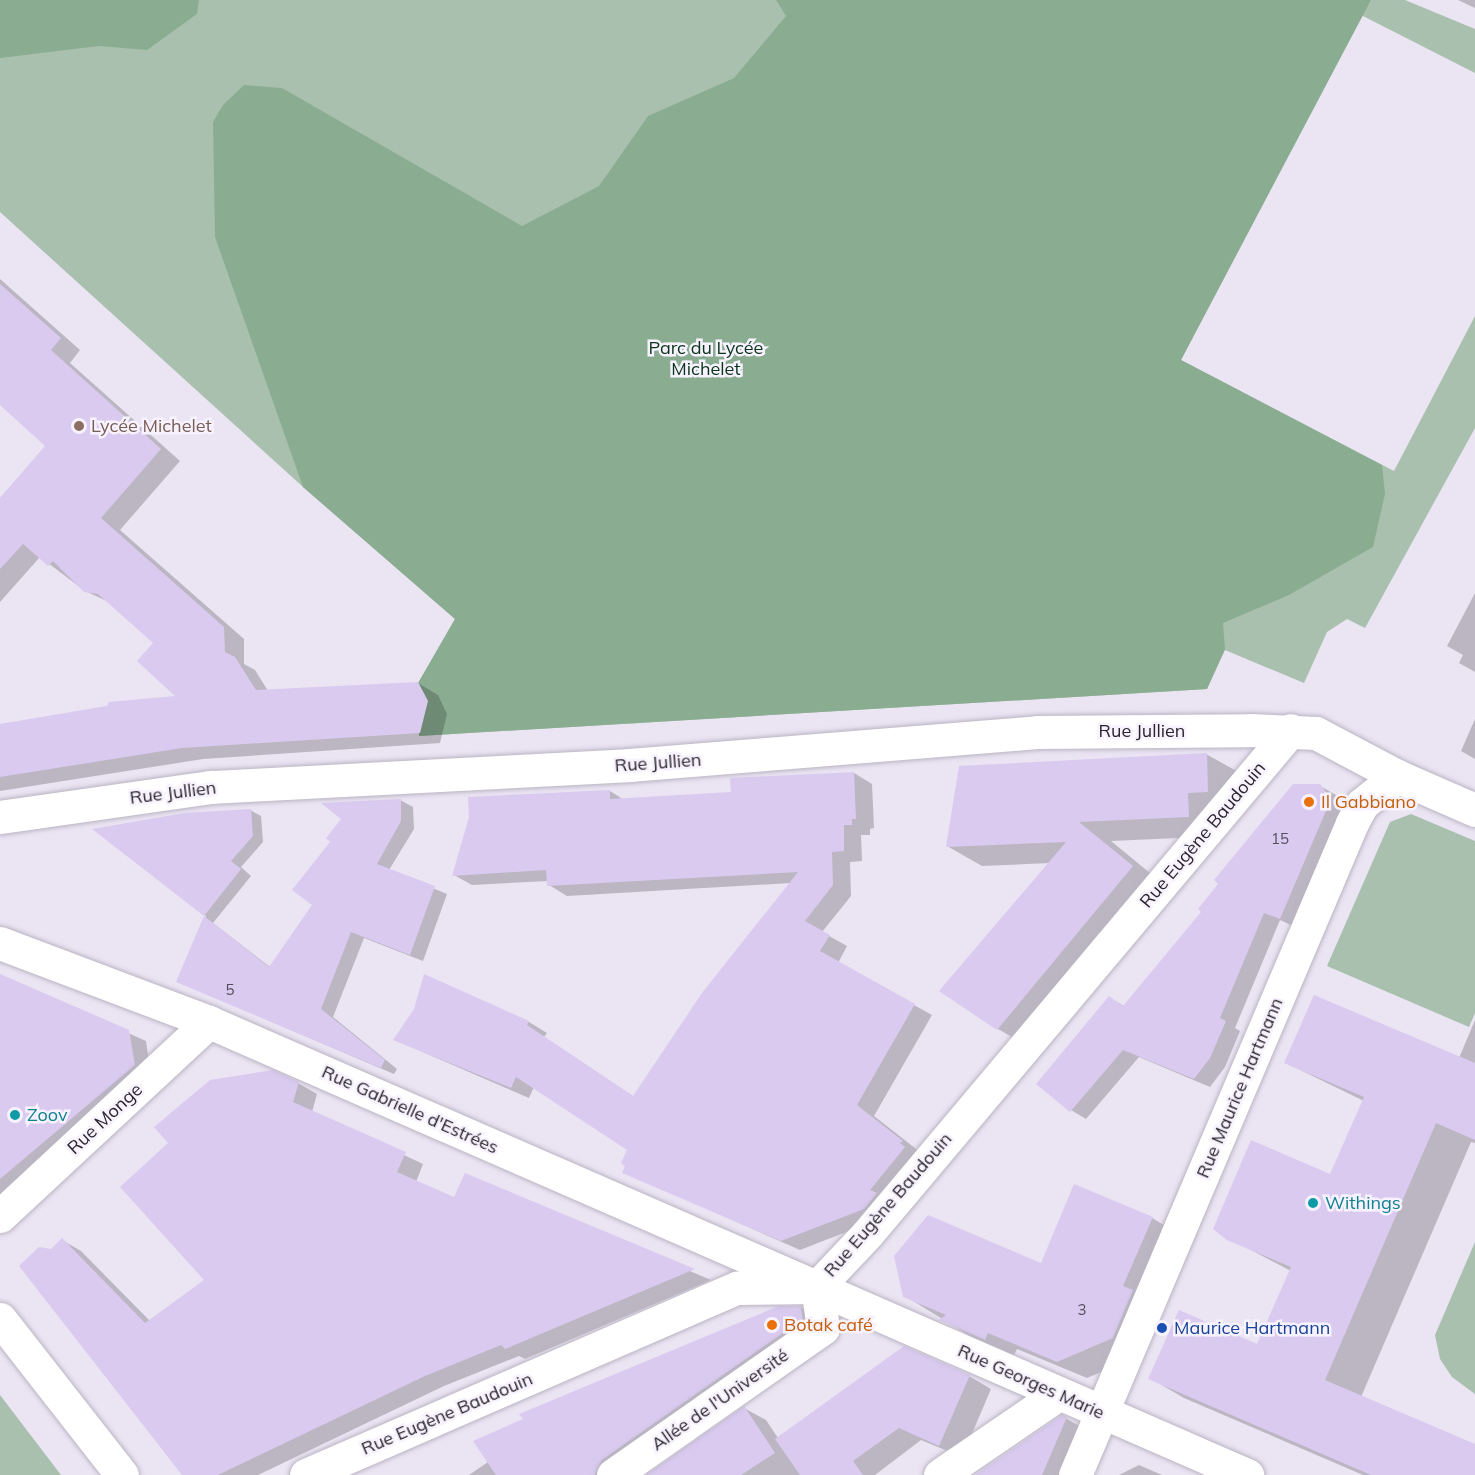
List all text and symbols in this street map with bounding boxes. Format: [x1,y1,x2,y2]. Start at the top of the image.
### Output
park label: Parc du Lycée Michelet [649,338,763,380]
place label: Lycée Michelet [91,415,212,437]
marker: Lycée Michelet [72,419,86,433]
street label: Rue Jullien [1099,720,1185,742]
street label: Rue Jullien [614,749,702,777]
street label: Rue Eugène Baudouin [1136,758,1270,912]
street label: Rue Jullien [129,777,217,809]
place label: Il Gabbiano [1321,791,1416,813]
marker: Il Gabbiano [1302,795,1316,809]
house number: 15 [1271,830,1289,848]
house number: 5 [226,981,234,999]
street label: Rue Maurice Hartmann [1192,995,1288,1181]
street label: Rue Gabrielle d'Estrées [318,1061,502,1159]
street label: Rue Monge [63,1079,147,1159]
place label: Zoov [27,1104,67,1126]
marker: Zoov [8,1108,22,1122]
street label: Rue Eugène Baudouin [820,1129,956,1281]
place label: Withings [1325,1192,1401,1214]
marker: Withings [1306,1196,1320,1210]
house number: 3 [1078,1301,1086,1319]
place label: Botak café [784,1314,873,1336]
place label: Maurice Hartmann [1174,1317,1330,1339]
marker: Botak café [765,1318,779,1332]
marker: Maurice Hartmann [1155,1321,1169,1335]
street label: Rue Georges Marie [954,1340,1108,1424]
street label: Allée de l'Université [647,1345,793,1455]
street label: Rue Eugène Baudouin [358,1368,536,1460]

